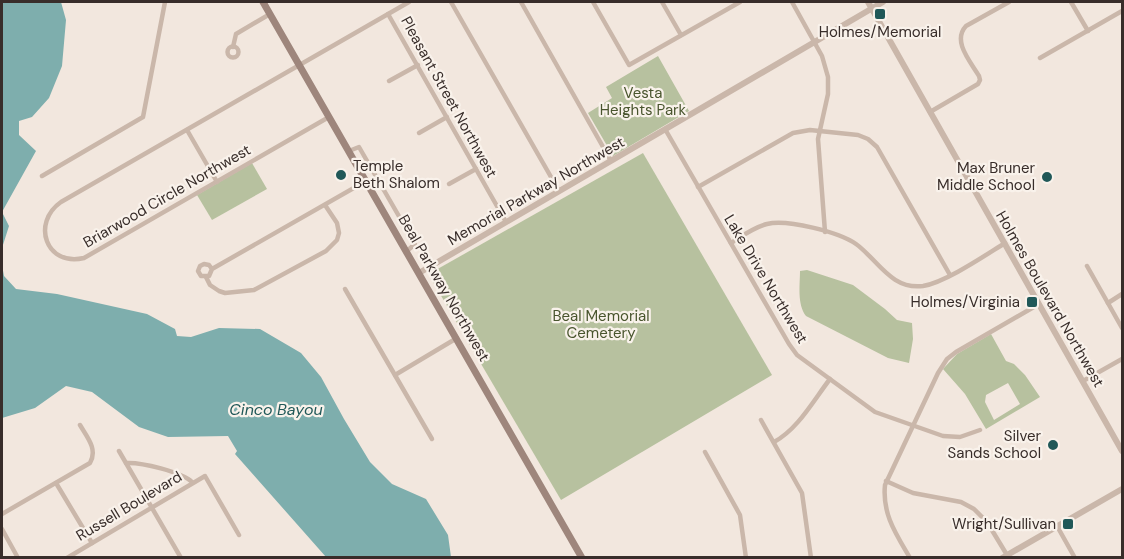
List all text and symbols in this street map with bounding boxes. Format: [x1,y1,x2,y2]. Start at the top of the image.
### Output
marker: Holmes/Memorial [873,7,887,21]
street label: Pleasant Street Northwest [396,13,502,181]
place label: Holmes/Memorial [819,22,941,42]
park label: Vesta Heights Park [600,83,687,120]
street label: Memorial Parkway Northwest [444,132,628,250]
street label: Briarwood Circle Northwest [80,140,255,252]
place label: Temple Beth Shalom [353,156,440,193]
place label: Max Bruner Middle School [937,158,1035,195]
marker: Temple Beth Shalom [334,168,348,182]
marker: Max Bruner Middle School [1040,170,1054,184]
street label: Holmes Boulevard Northwest [991,207,1109,391]
street label: Beal Parkway Northwest [394,211,494,365]
street label: Lake Drive Northwest [720,211,813,347]
place label: Holmes/Virginia [910,292,1020,312]
marker: Holmes/Virginia [1025,295,1039,309]
park label: Beal Memorial Cemetery [552,306,650,343]
water label: Cinco Bayou [229,399,323,420]
place label: Silver Sands School [948,426,1041,463]
marker: Silver Sands School [1046,438,1060,452]
street label: Russell Boulevard [72,466,186,546]
place label: Wright/Sullivan [952,514,1056,534]
marker: Wright/Sullivan [1061,517,1075,531]

